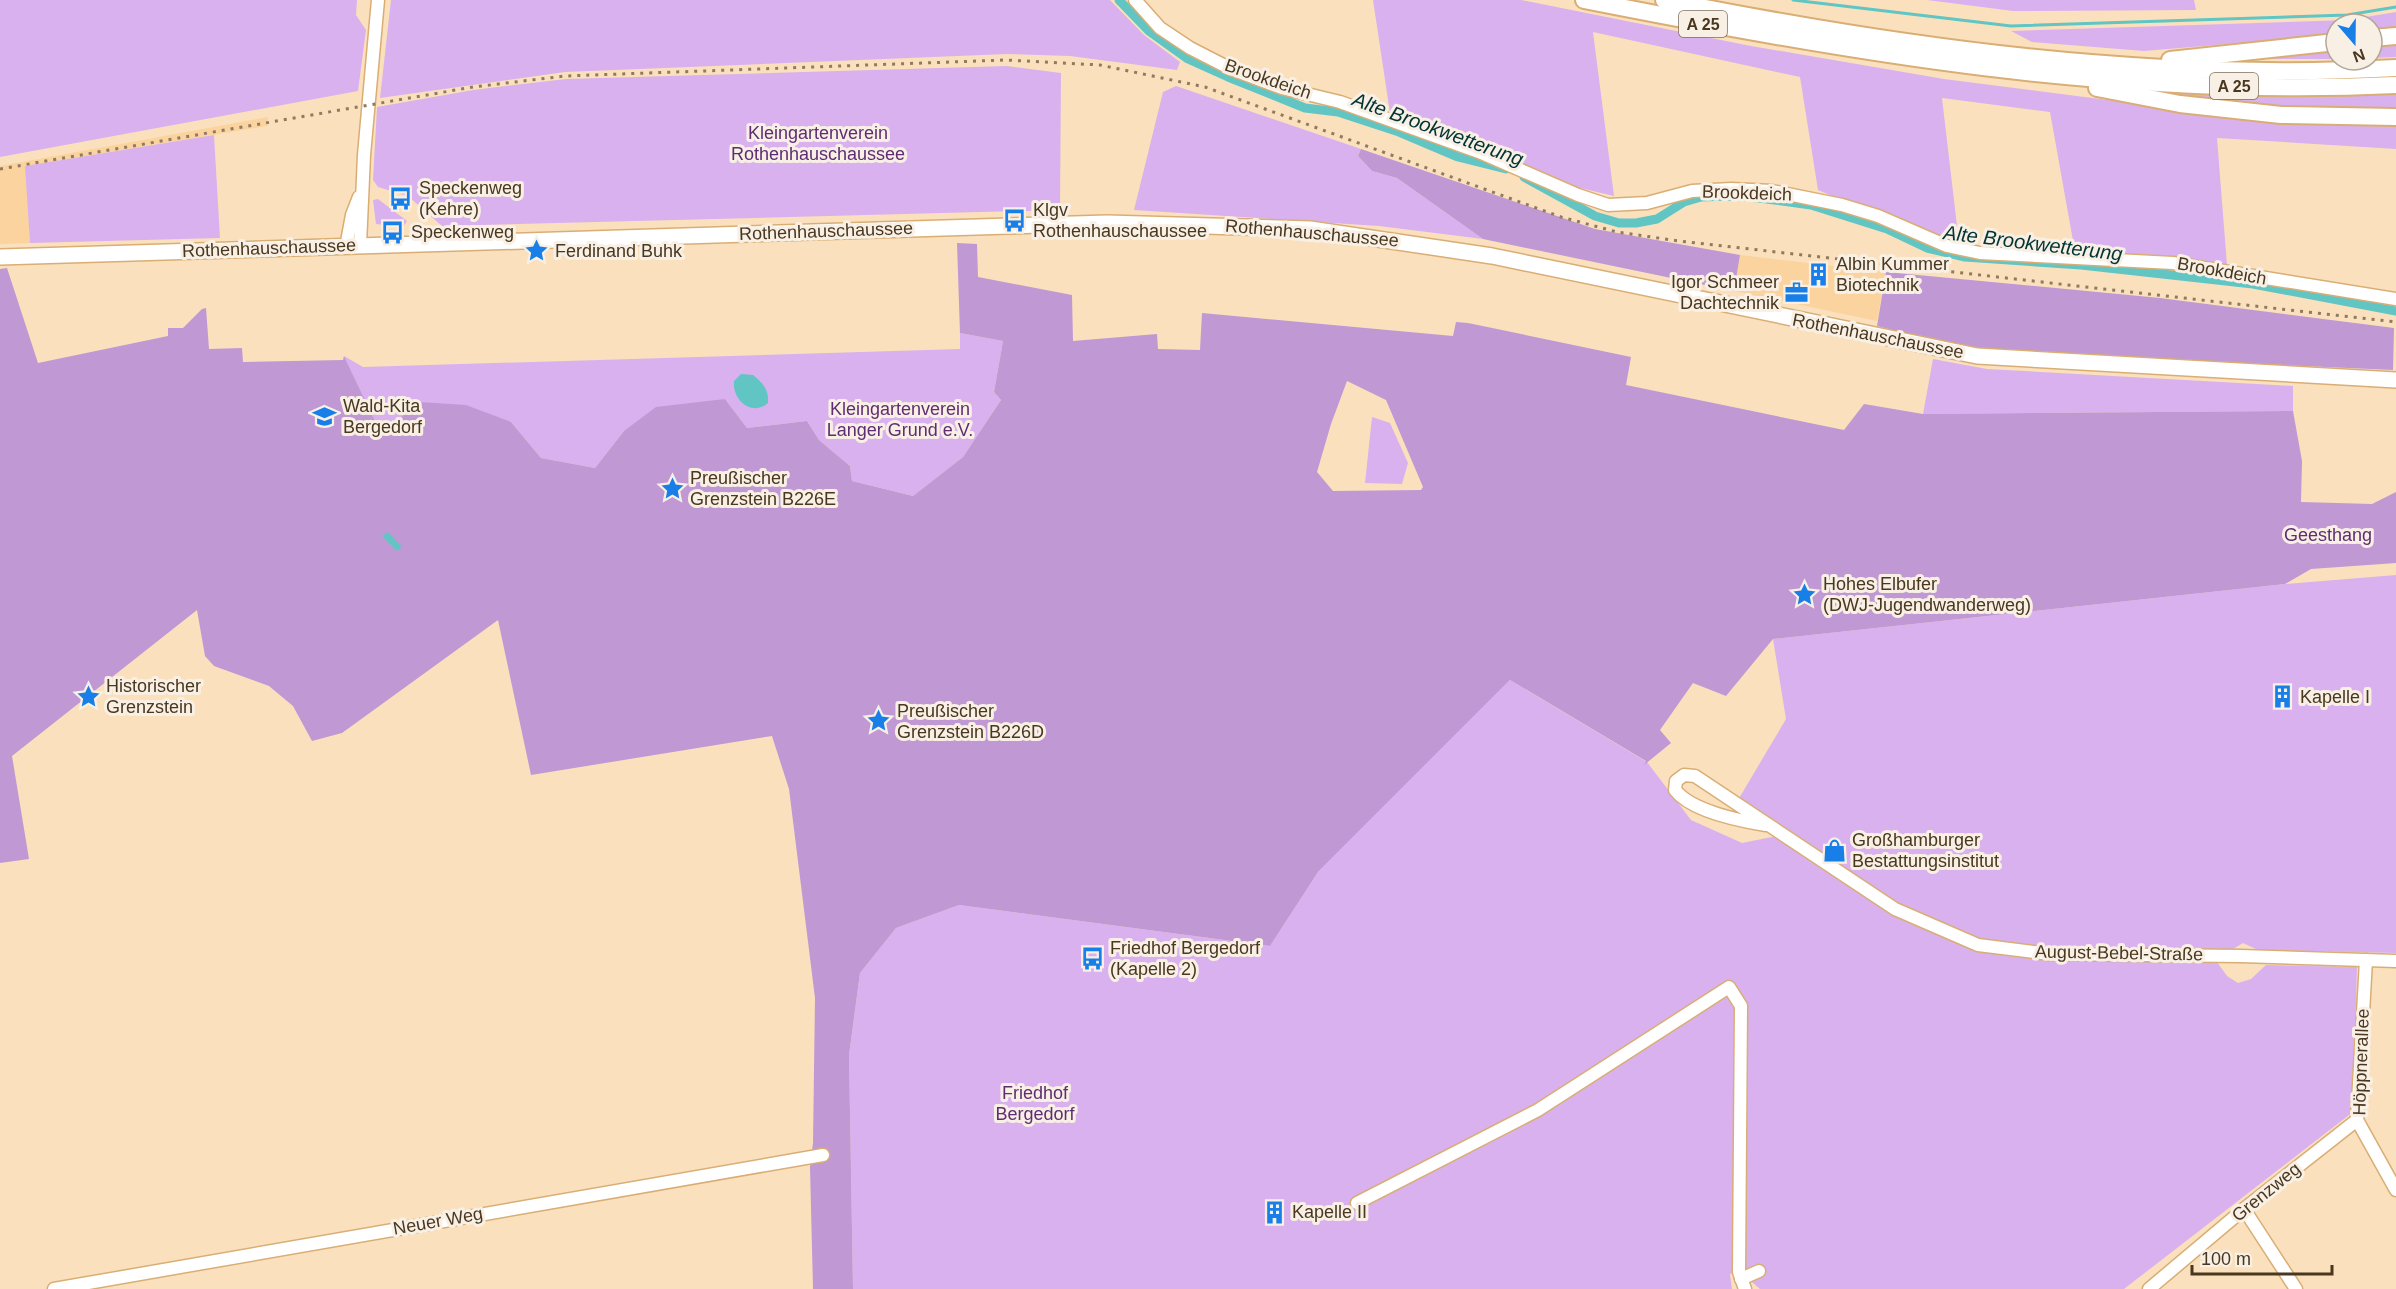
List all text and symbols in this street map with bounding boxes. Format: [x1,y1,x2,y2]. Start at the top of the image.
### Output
road number: A 25 [1679,11,1727,37]
north arrow [2324,12,2384,72]
text: N [2351,46,2367,66]
street label: Brookdeich [1222,55,1314,103]
road number: A 25 [2210,73,2258,99]
water label: Alte Brookwetterung [1349,88,1526,170]
park label: Kleingartenverein Rothenhauschaussee [731,123,905,164]
place label: Speckenweg (Kehre) [419,178,522,219]
street label: Brookdeich [1702,181,1792,205]
bus stop icon: Speckenweg (Kehre) [388,185,414,211]
place label: Klgv Rothenhauschaussee [1033,200,1207,241]
bus stop icon: Klgv Rothenhauschaussee [1002,207,1028,233]
street label: Rothenhauschaussee [1224,215,1400,251]
street label: Rothenhauschaussee [739,218,913,244]
bus stop icon: Speckenweg [380,219,406,245]
water label: Alte Brookwetterung [1941,221,2124,265]
place label: Speckenweg [411,222,514,242]
street label: Rothenhauschaussee [182,235,356,261]
place icon: Ferdinand Buhk [524,238,550,264]
place label: Ferdinand Buhk [555,241,683,261]
street label: Brookdeich [2176,253,2268,289]
place label: Albin Kummer Biotechnik [1836,254,1949,295]
building icon: Albin Kummer Biotechnik [1805,261,1831,287]
place label: Igor Schmeer Dachtechnik [1671,272,1780,313]
office icon: Igor Schmeer Dachtechnik [1784,279,1810,305]
street label: Rothenhauschaussee [1791,310,1965,362]
place label: Wald-Kita Bergedorf [343,396,423,437]
park label: Kleingartenverein Langer Grund e.V. [827,399,973,440]
school or university icon: Wald-Kita Bergedorf [312,403,338,429]
place label: Preußischer Grenzstein B226E [690,468,836,509]
place icon: Preußischer Grenzstein B226E [659,475,685,501]
park label: Geesthang [2284,525,2372,545]
place label: Hohes Elbufer (DWJ-Jugendwanderweg) [1823,574,2031,615]
place icon: Hohes Elbufer (DWJ-Jugendwanderweg) [1792,581,1818,607]
place label: Historischer Grenzstein [106,676,201,717]
place icon: Historischer Grenzstein [75,683,101,709]
building icon: Kapelle I [2269,684,2295,710]
place label: Kapelle I [2300,687,2370,707]
place label: Preußischer Grenzstein B226D [897,701,1044,742]
place icon: Preußischer Grenzstein B226D [866,708,892,734]
place label: Großhamburger Bestattungsinstitut [1852,830,1999,871]
shop icon: Großhamburger Bestattungsinstitut [1821,837,1847,863]
place label: Friedhof Bergedorf (Kapelle 2) [1110,938,1261,979]
street label: August-Bebel-Straße [2035,942,2203,964]
bus stop icon: Friedhof Bergedorf (Kapelle 2) [1079,945,1105,971]
street label: Höppnerallee [2349,1008,2373,1116]
park label: Friedhof Bergedorf [995,1083,1076,1124]
street label: Grenzweg [2228,1158,2304,1226]
building icon: Kapelle II [1261,1199,1287,1225]
place label: Kapelle II [1292,1202,1367,1222]
street label: Neuer Weg [392,1203,484,1239]
scale bar [2192,1238,2332,1276]
text: 100 m [2201,1249,2251,1269]

